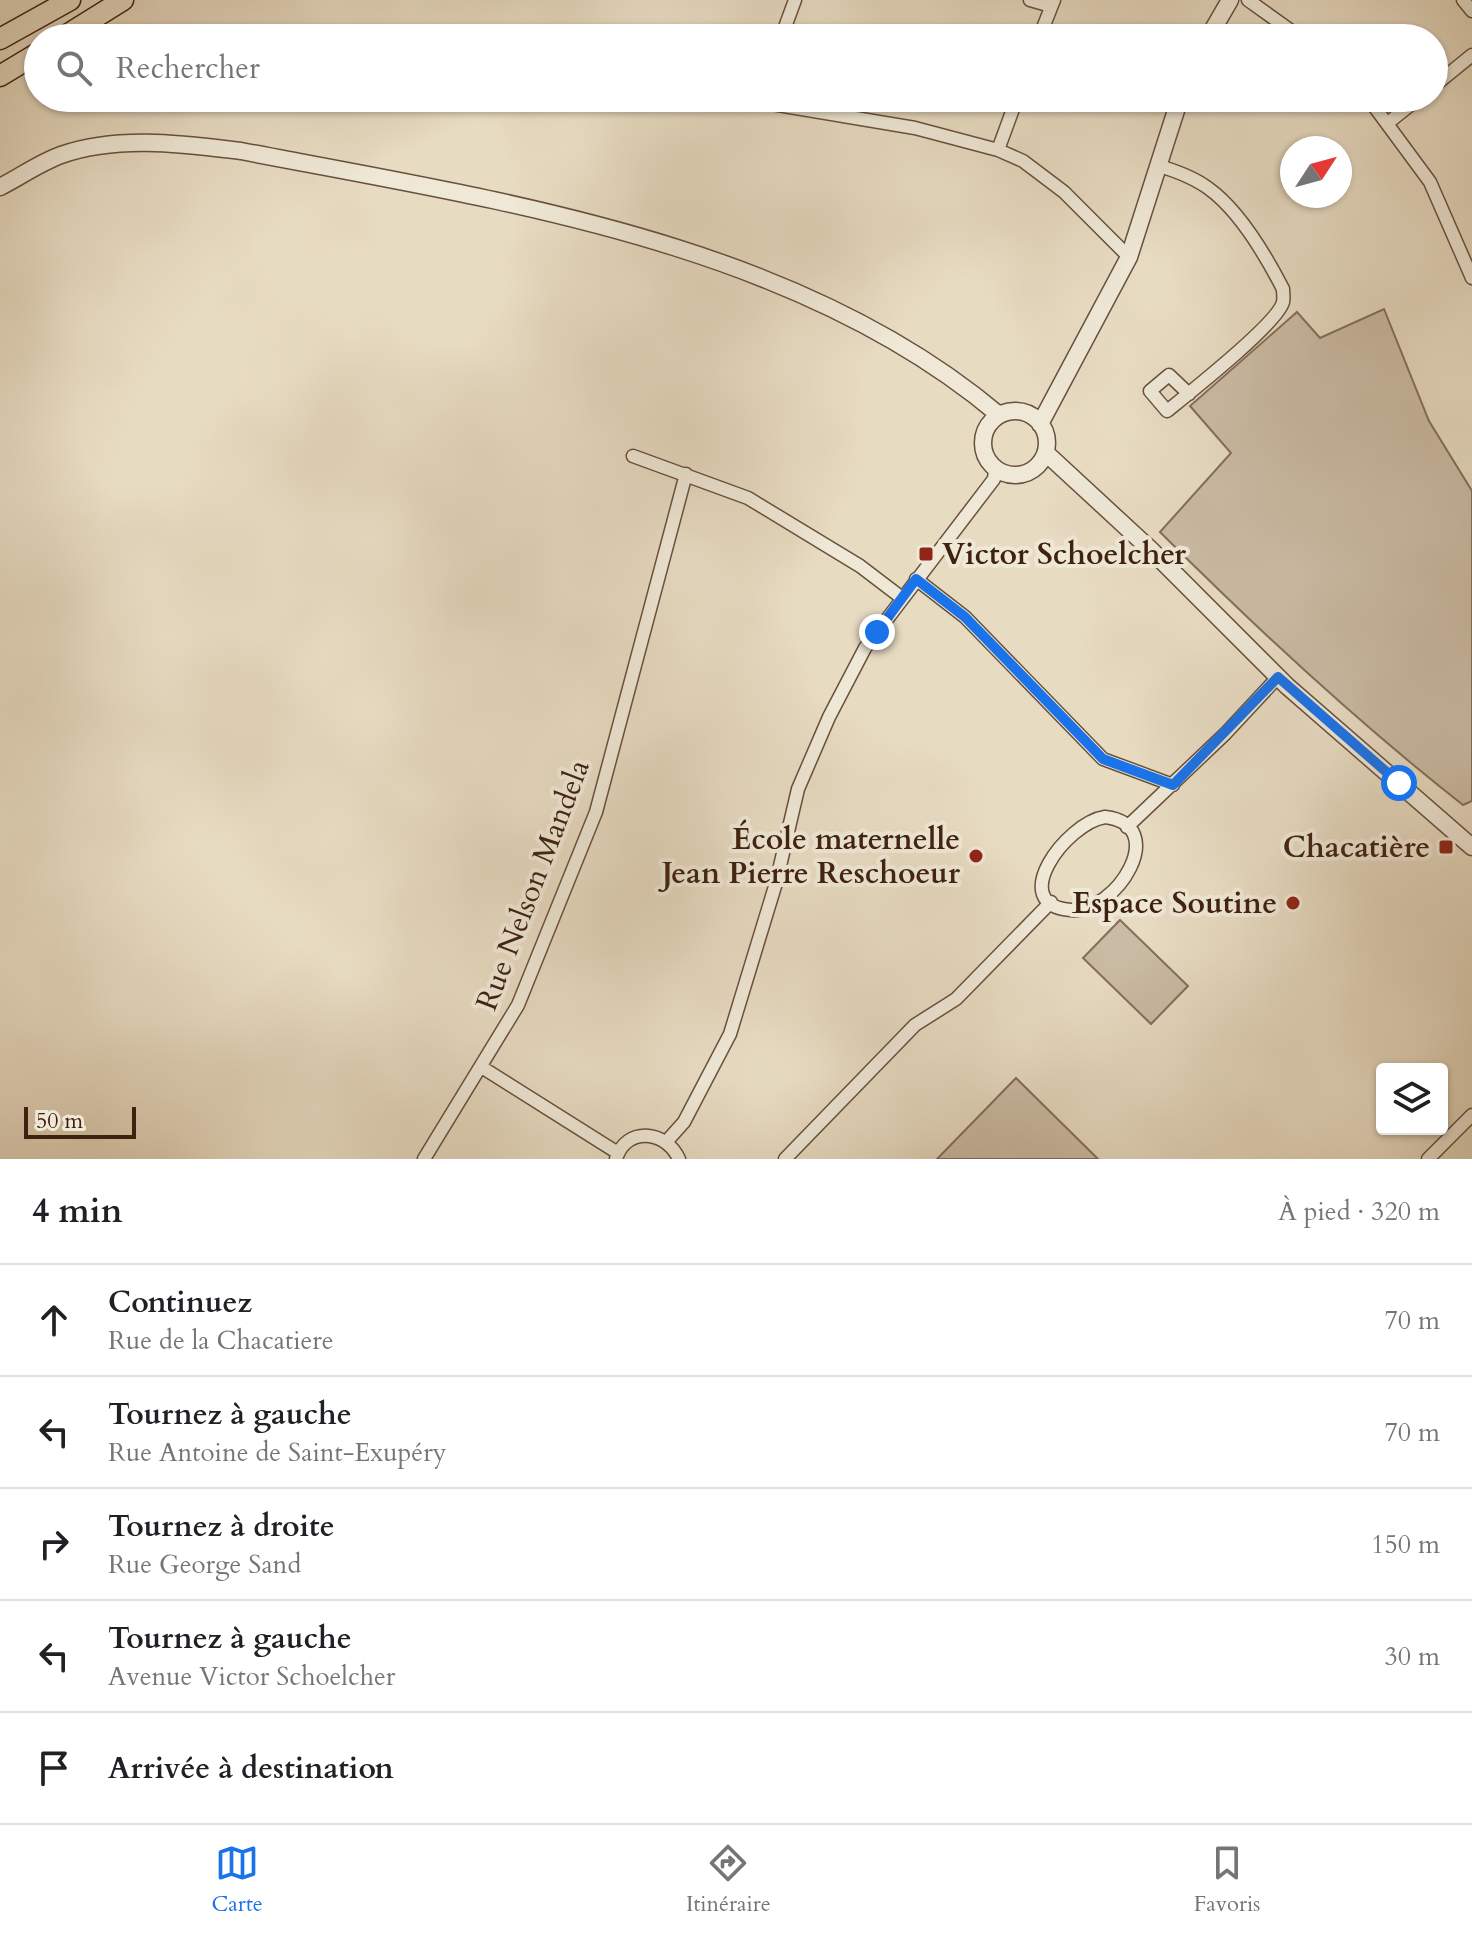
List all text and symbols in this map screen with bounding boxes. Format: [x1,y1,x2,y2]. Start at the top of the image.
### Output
search box [24,24,1448,112]
icon: search [52,46,96,90]
text: Rechercher [116,48,260,89]
north arrow [1280,136,1352,208]
place label: Victor Schoelcher [942,534,1187,575]
marker: Victor Schoelcher [917,545,935,563]
route end [859,614,895,650]
street label: Rue Nelson Mandela [466,754,600,1016]
route start [1381,765,1417,801]
place label: École maternelle Jean Pierre Reschoeur [658,819,961,894]
place label: Chacatière [1283,827,1430,868]
marker: Chacatière [1437,838,1455,856]
marker: École maternelle Jean Pierre Reschoeur [967,847,985,865]
place label: Espace Soutine [1072,883,1277,924]
marker: Espace Soutine [1284,894,1302,912]
map controls [1376,1063,1448,1135]
button: layers [1376,1063,1448,1135]
scale bar [24,1103,136,1139]
text: 50 m [36,1106,83,1136]
text: 4 min [32,1188,123,1234]
text: À pied · 320 m [1278,1194,1440,1229]
text: Continuez [108,1282,252,1323]
icon: ahead [32,1298,76,1342]
text: 70 m [1384,1303,1440,1338]
text: Rue de la Chacatiere [108,1323,334,1358]
text: Tournez à gauche [108,1394,352,1435]
icon: left [32,1410,76,1454]
text: 70 m [1384,1415,1440,1450]
text: Rue Antoine de Saint-Exupéry [108,1435,446,1470]
text: Tournez à droite [108,1506,335,1547]
icon: right [32,1522,76,1566]
text: 150 m [1371,1527,1440,1562]
text: Rue George Sand [108,1547,301,1582]
text: Tournez à gauche [108,1618,352,1659]
icon: left [32,1634,76,1678]
text: 30 m [1384,1639,1440,1674]
text: Avenue Victor Schoelcher [108,1659,395,1694]
icon: arrive [32,1746,76,1790]
text: Arrivée à destination [108,1748,394,1789]
tab: Carte [212,1841,263,1919]
tab: Itinéraire [686,1841,771,1919]
tab: Favoris [1194,1841,1260,1919]

